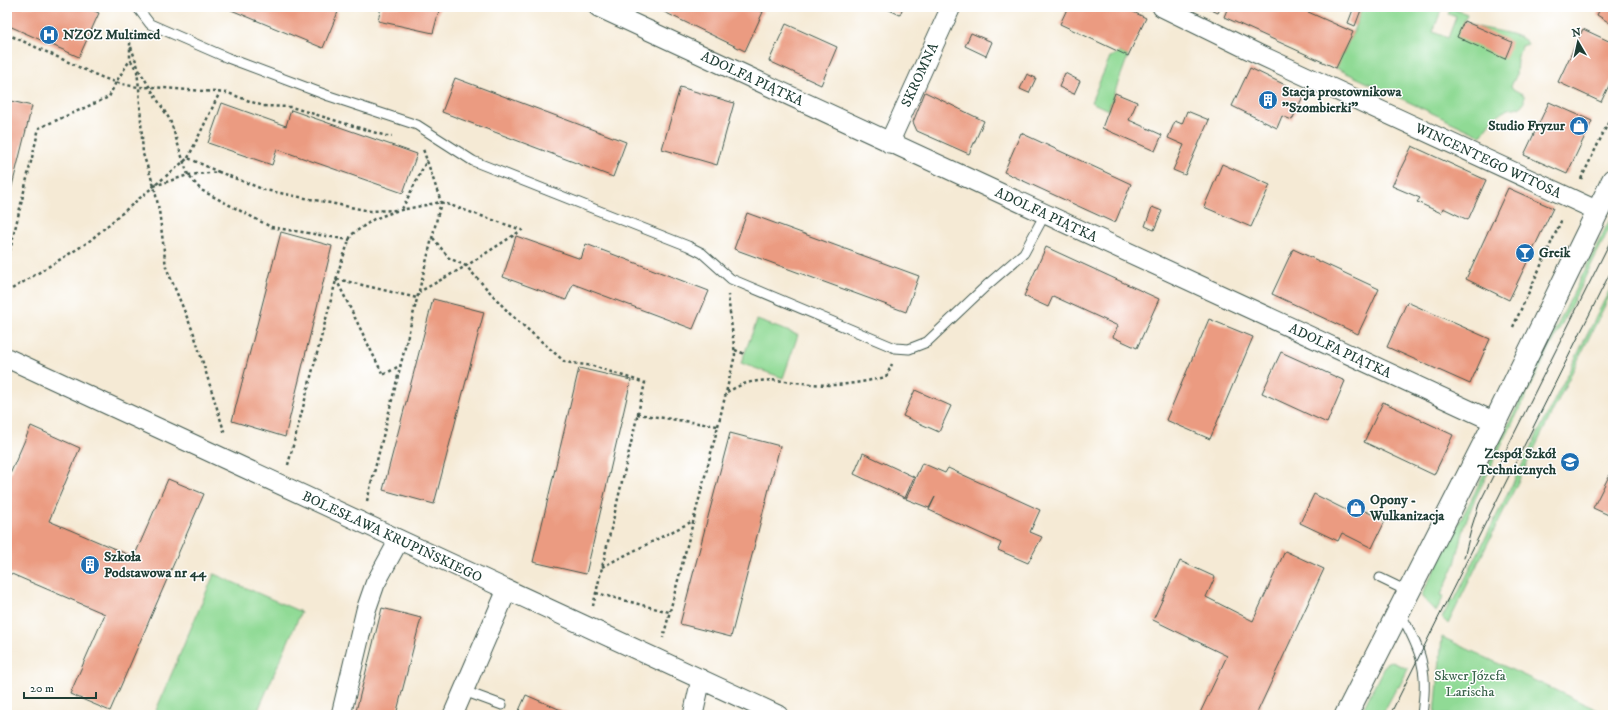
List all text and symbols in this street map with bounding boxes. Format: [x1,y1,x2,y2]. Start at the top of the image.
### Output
north arrow [1558,22,1598,62]
hospital icon: NZOZ Multimed [38,24,60,46]
text: N [1571,25,1582,41]
place label: NZOZ Multimed [63,26,161,44]
street label: SKROMNA [897,39,943,110]
street label: ADOLFA PIĄTKA [698,47,807,111]
place label: Stacja prostownikowa "Szombierki" [1282,83,1402,117]
building icon: Stacja prostownikowa "Szombierki" [1257,89,1279,111]
shop icon: Studio Fryzur [1568,115,1590,137]
place label: Studio Fryzur [1488,117,1566,135]
street label: WINCENTEGO WITOSA [1411,119,1565,203]
street label: ADOLFA PIĄTKA [992,183,1101,247]
bar icon: Greik [1514,242,1536,264]
place label: Greik [1539,244,1571,262]
street label: ADOLFA PIĄTKA [1286,319,1395,383]
place label: Zespół Szkół Technicznych [1476,445,1557,479]
school or university icon: Zespół Szkół Technicznych [1559,451,1581,473]
street label: BOLESŁAWA KRUPIŃSKIEGO [299,487,485,587]
place label: Opony - Wulkanizacja [1369,491,1445,525]
shop icon: Opony - Wulkanizacja [1345,497,1367,519]
place label: Szkoła Podstawowa nr 44 [104,548,207,582]
building icon: Szkoła Podstawowa nr 44 [79,554,101,576]
park label: Skwer Józefa Larischa [1434,667,1506,701]
scale bar [24,674,96,700]
text: 20 m [30,681,54,696]

